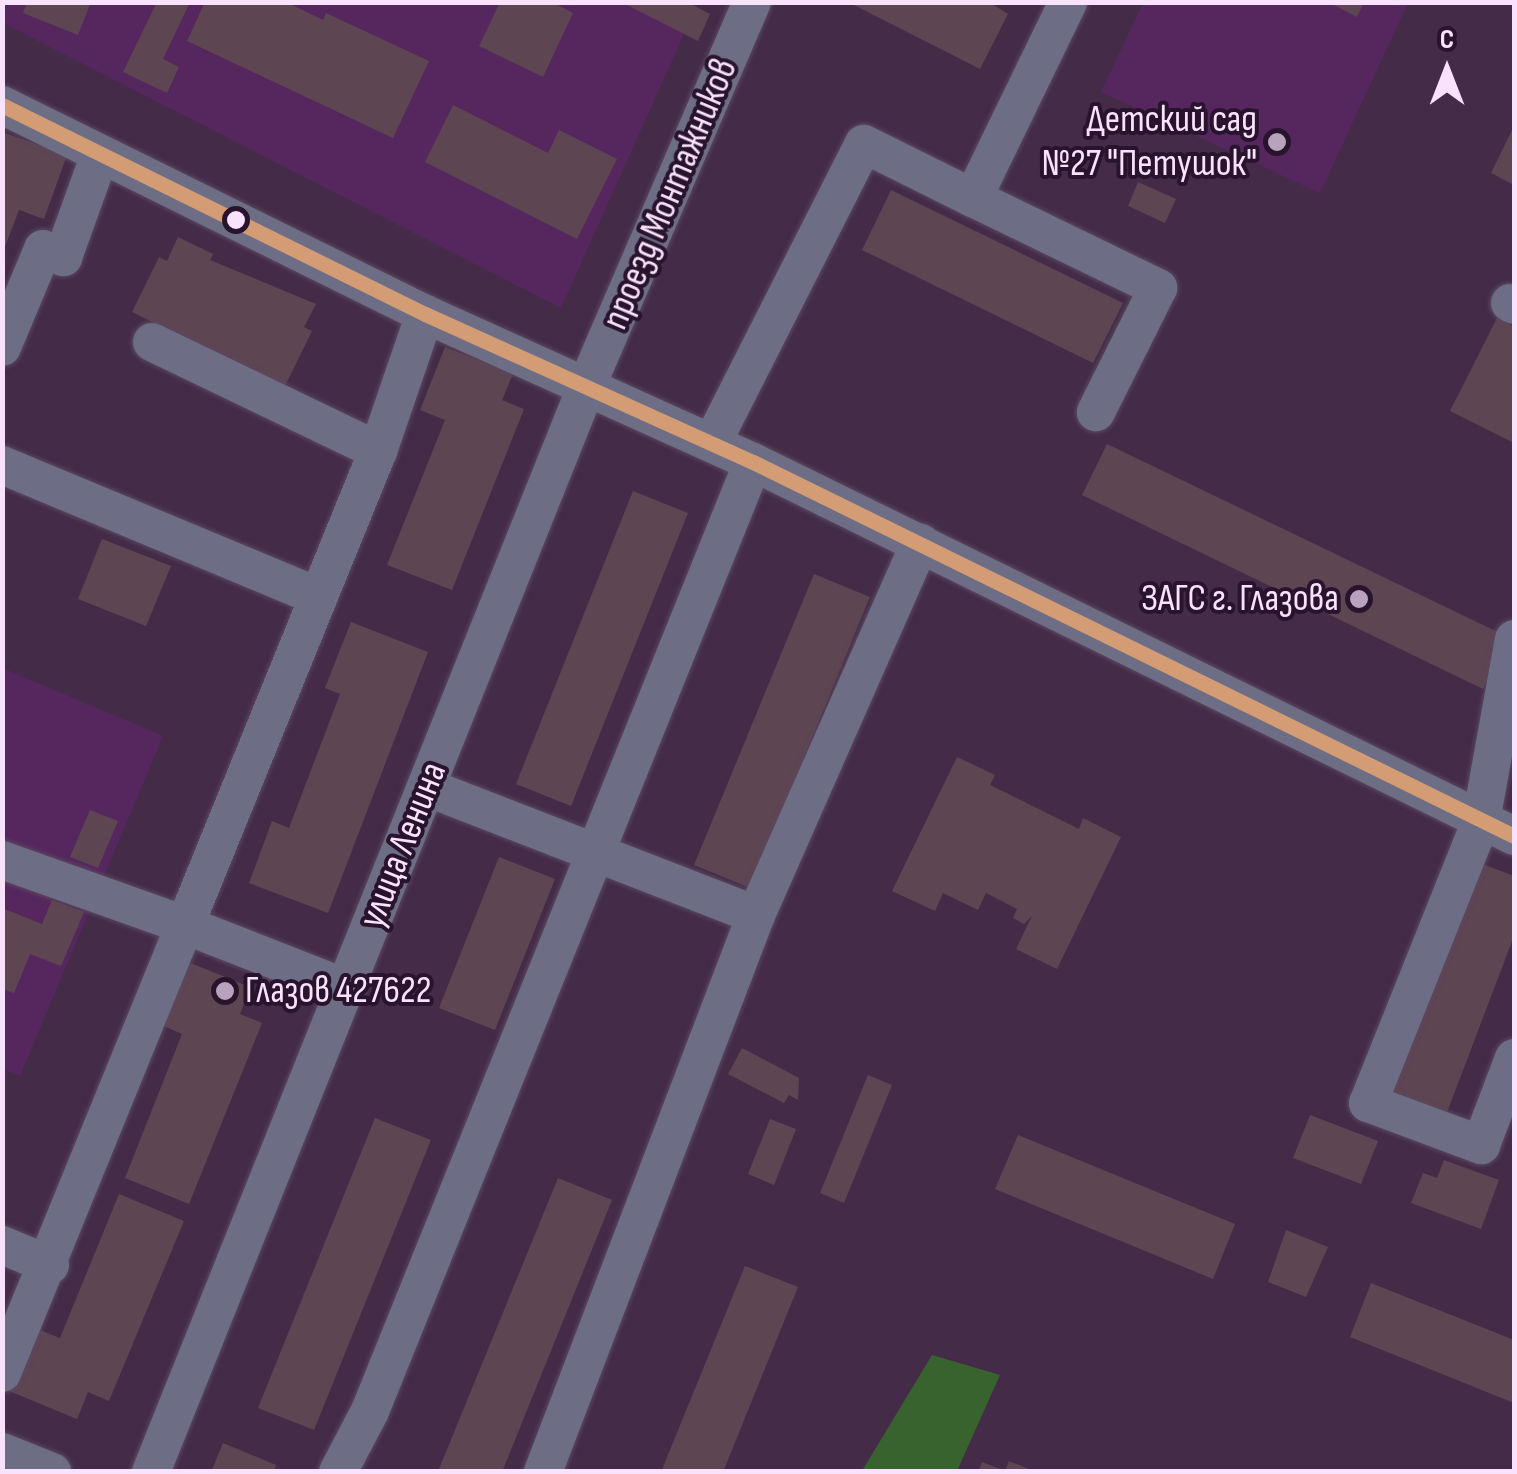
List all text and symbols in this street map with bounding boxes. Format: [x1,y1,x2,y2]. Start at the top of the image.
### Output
north arrow [1397,20,1497,120]
text: С [1440,23,1454,56]
street label: проезд Монтажников [592,52,748,336]
place label: Детский сад №27 "Петушок" [1042,97,1257,186]
marker: Детский сад №27 "Петушок" [1266,131,1288,153]
unlabelled marker [226,210,246,230]
place label: ЗАГС г. Глазова [1141,576,1339,622]
marker: ЗАГС г. Глазова [1348,588,1370,610]
street label: улица Ленина [349,756,457,934]
place label: Глазов 427622 [245,968,431,1014]
marker: Глазов 427622 [214,980,236,1002]

